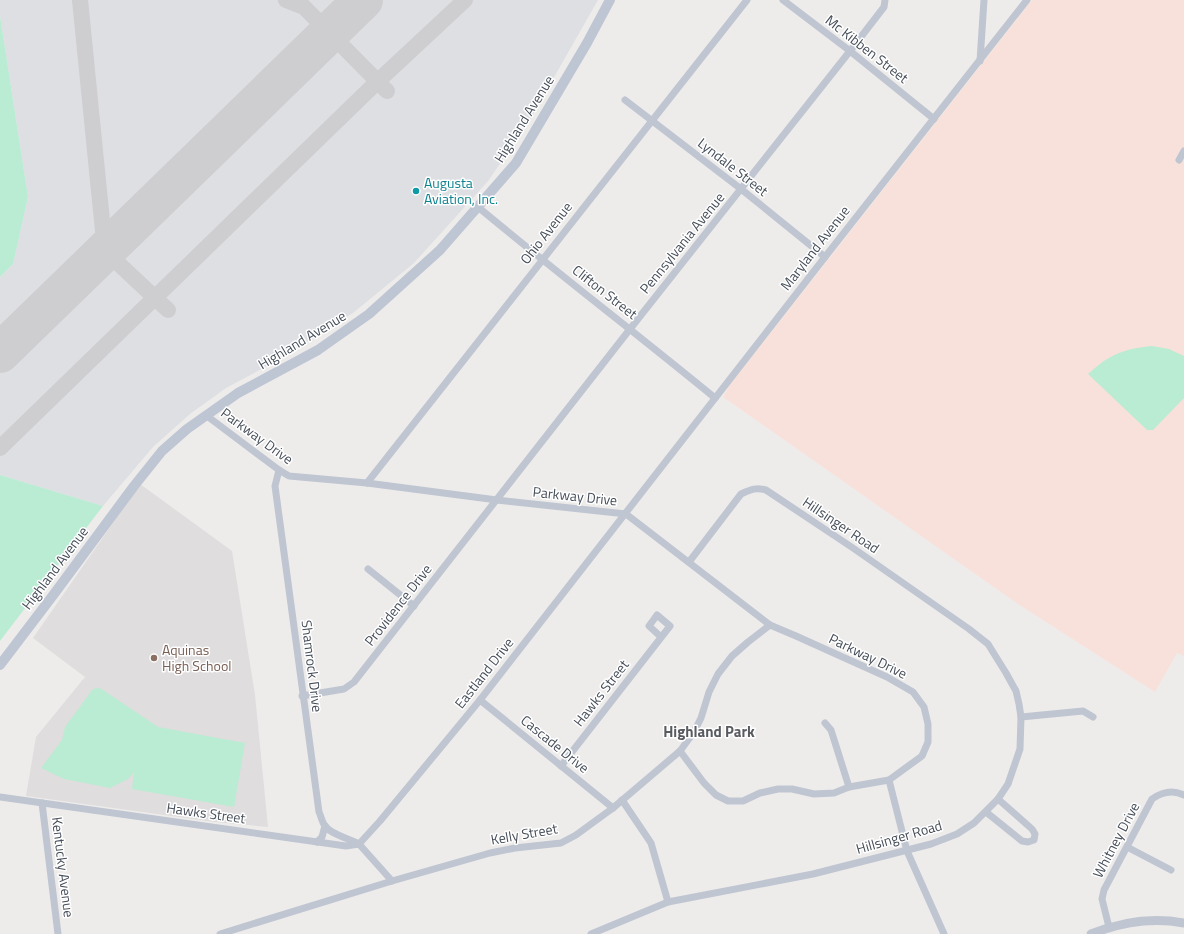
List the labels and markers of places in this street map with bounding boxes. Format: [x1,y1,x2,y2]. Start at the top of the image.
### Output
place label: Augusta Aviation, Inc. [424,172,498,209]
marker: Augusta Aviation, Inc. [411,186,421,196]
place label: Aquinas High School [162,639,232,676]
marker: Aquinas High School [149,653,159,663]

